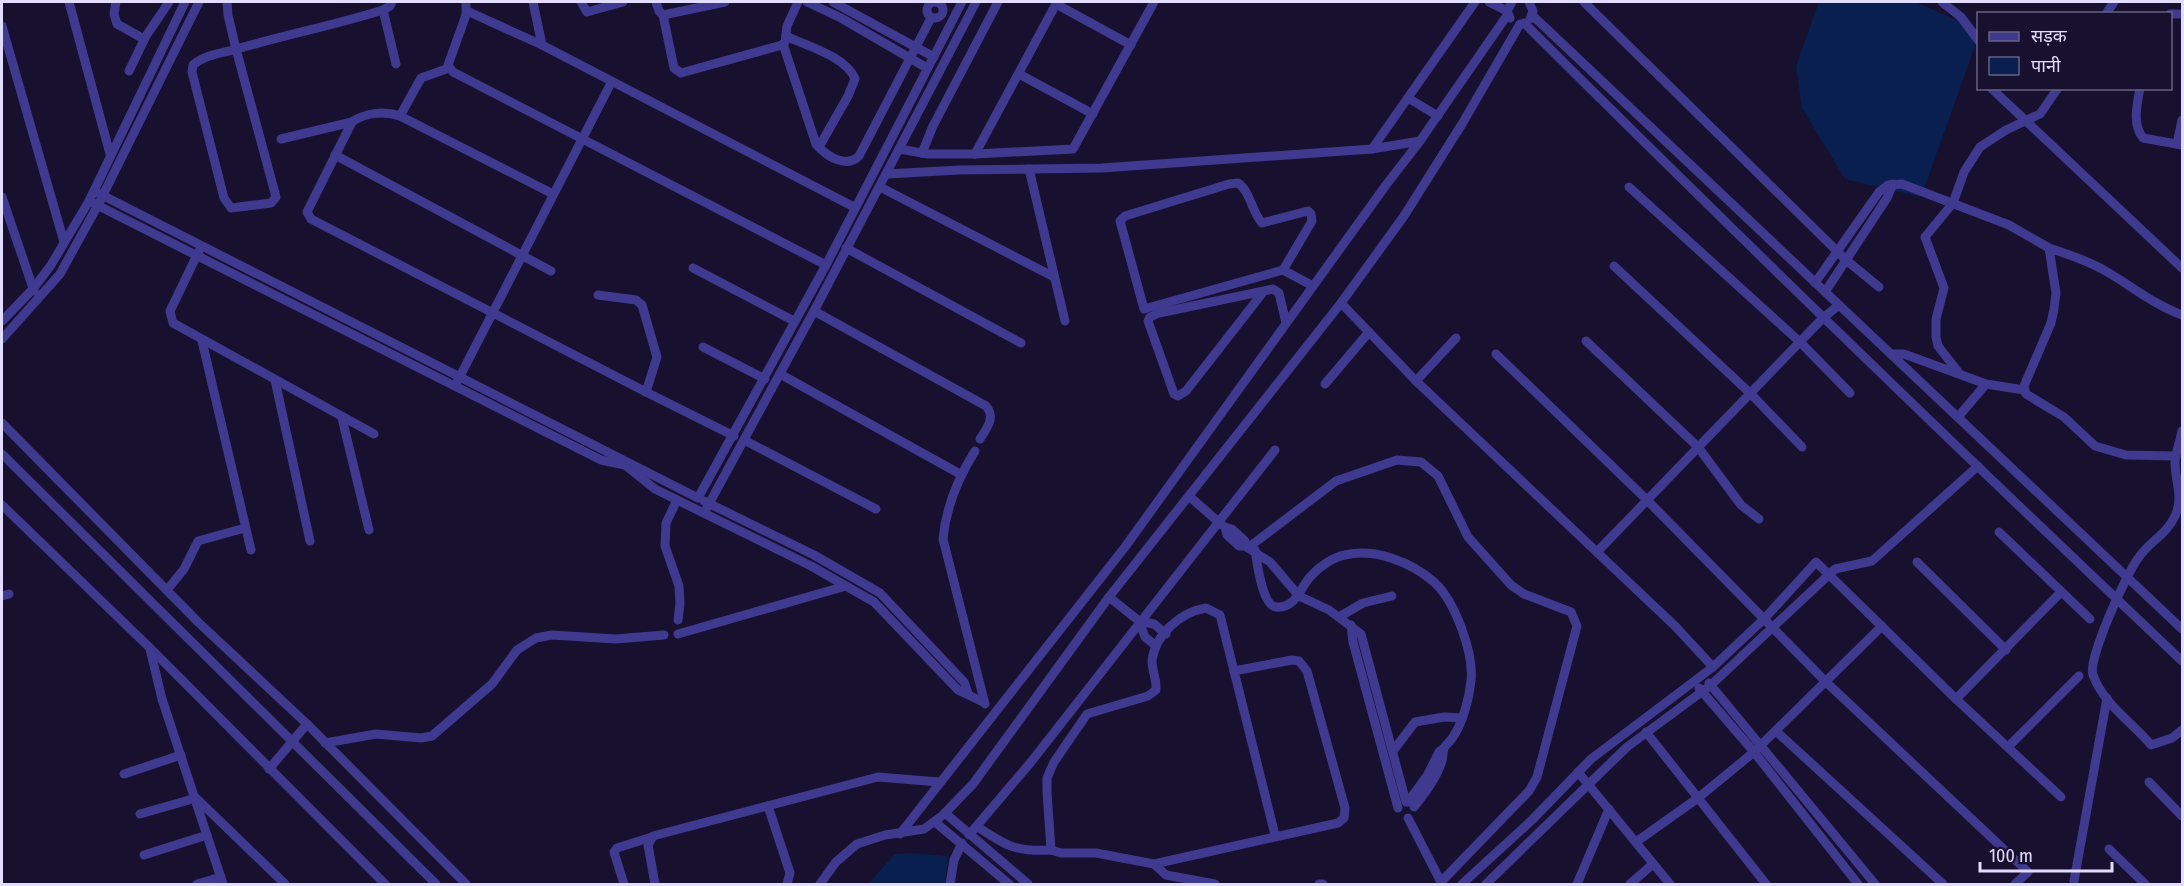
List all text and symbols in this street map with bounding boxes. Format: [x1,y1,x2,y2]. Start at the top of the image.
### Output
legend [1977,12,2172,90]
text: सड़क [2031,25,2068,47]
text: पानी [2031,55,2061,77]
scale bar [1980,835,2112,873]
text: 100 m [1989,845,2033,867]

